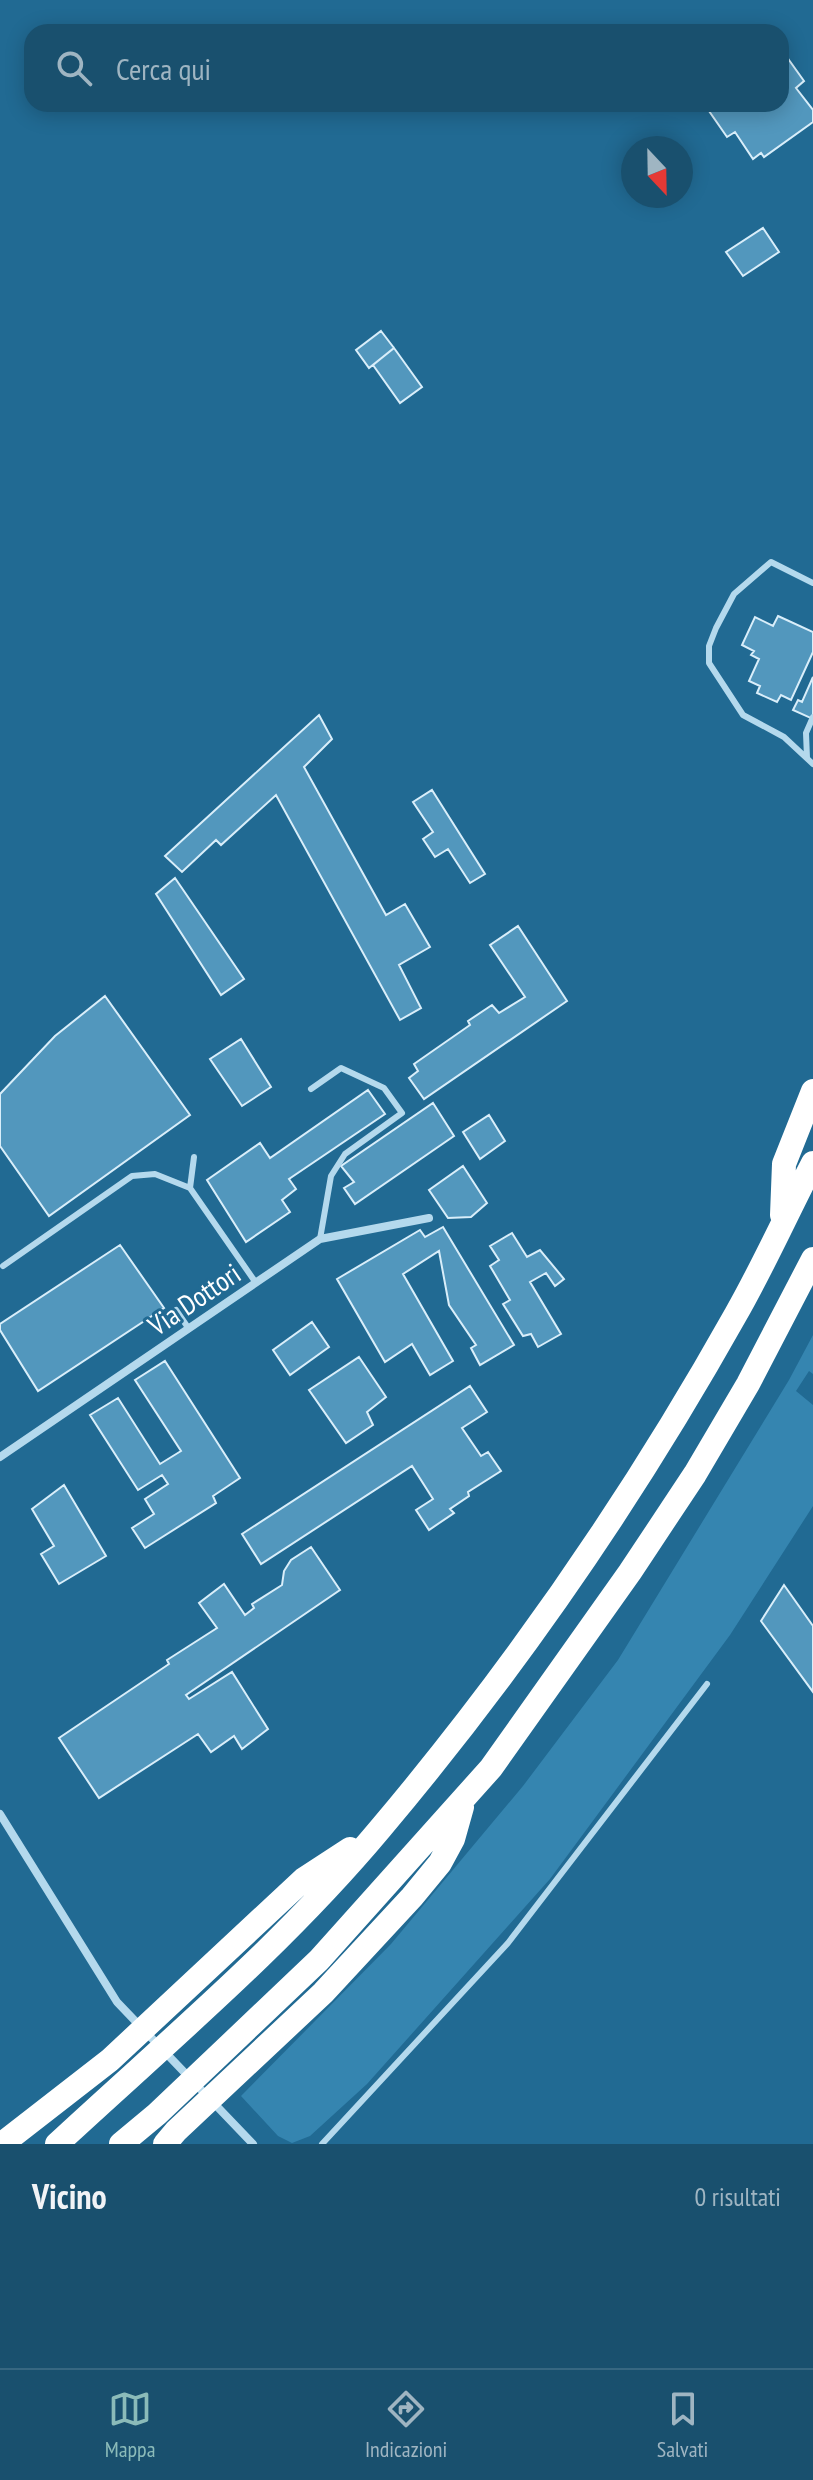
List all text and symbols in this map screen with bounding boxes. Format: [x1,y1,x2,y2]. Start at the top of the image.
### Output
search box [24,24,789,112]
icon: search [52,46,96,90]
text: Cerca qui [116,49,211,88]
north arrow [621,136,693,208]
street label: Via Dottori [140,1255,247,1344]
text: Vicino [32,2174,107,2218]
text: 0 risultati [695,2180,781,2213]
tab: Mappa [105,2387,155,2463]
tab: Indicazioni [365,2387,447,2463]
tab: Salvati [657,2387,708,2463]

